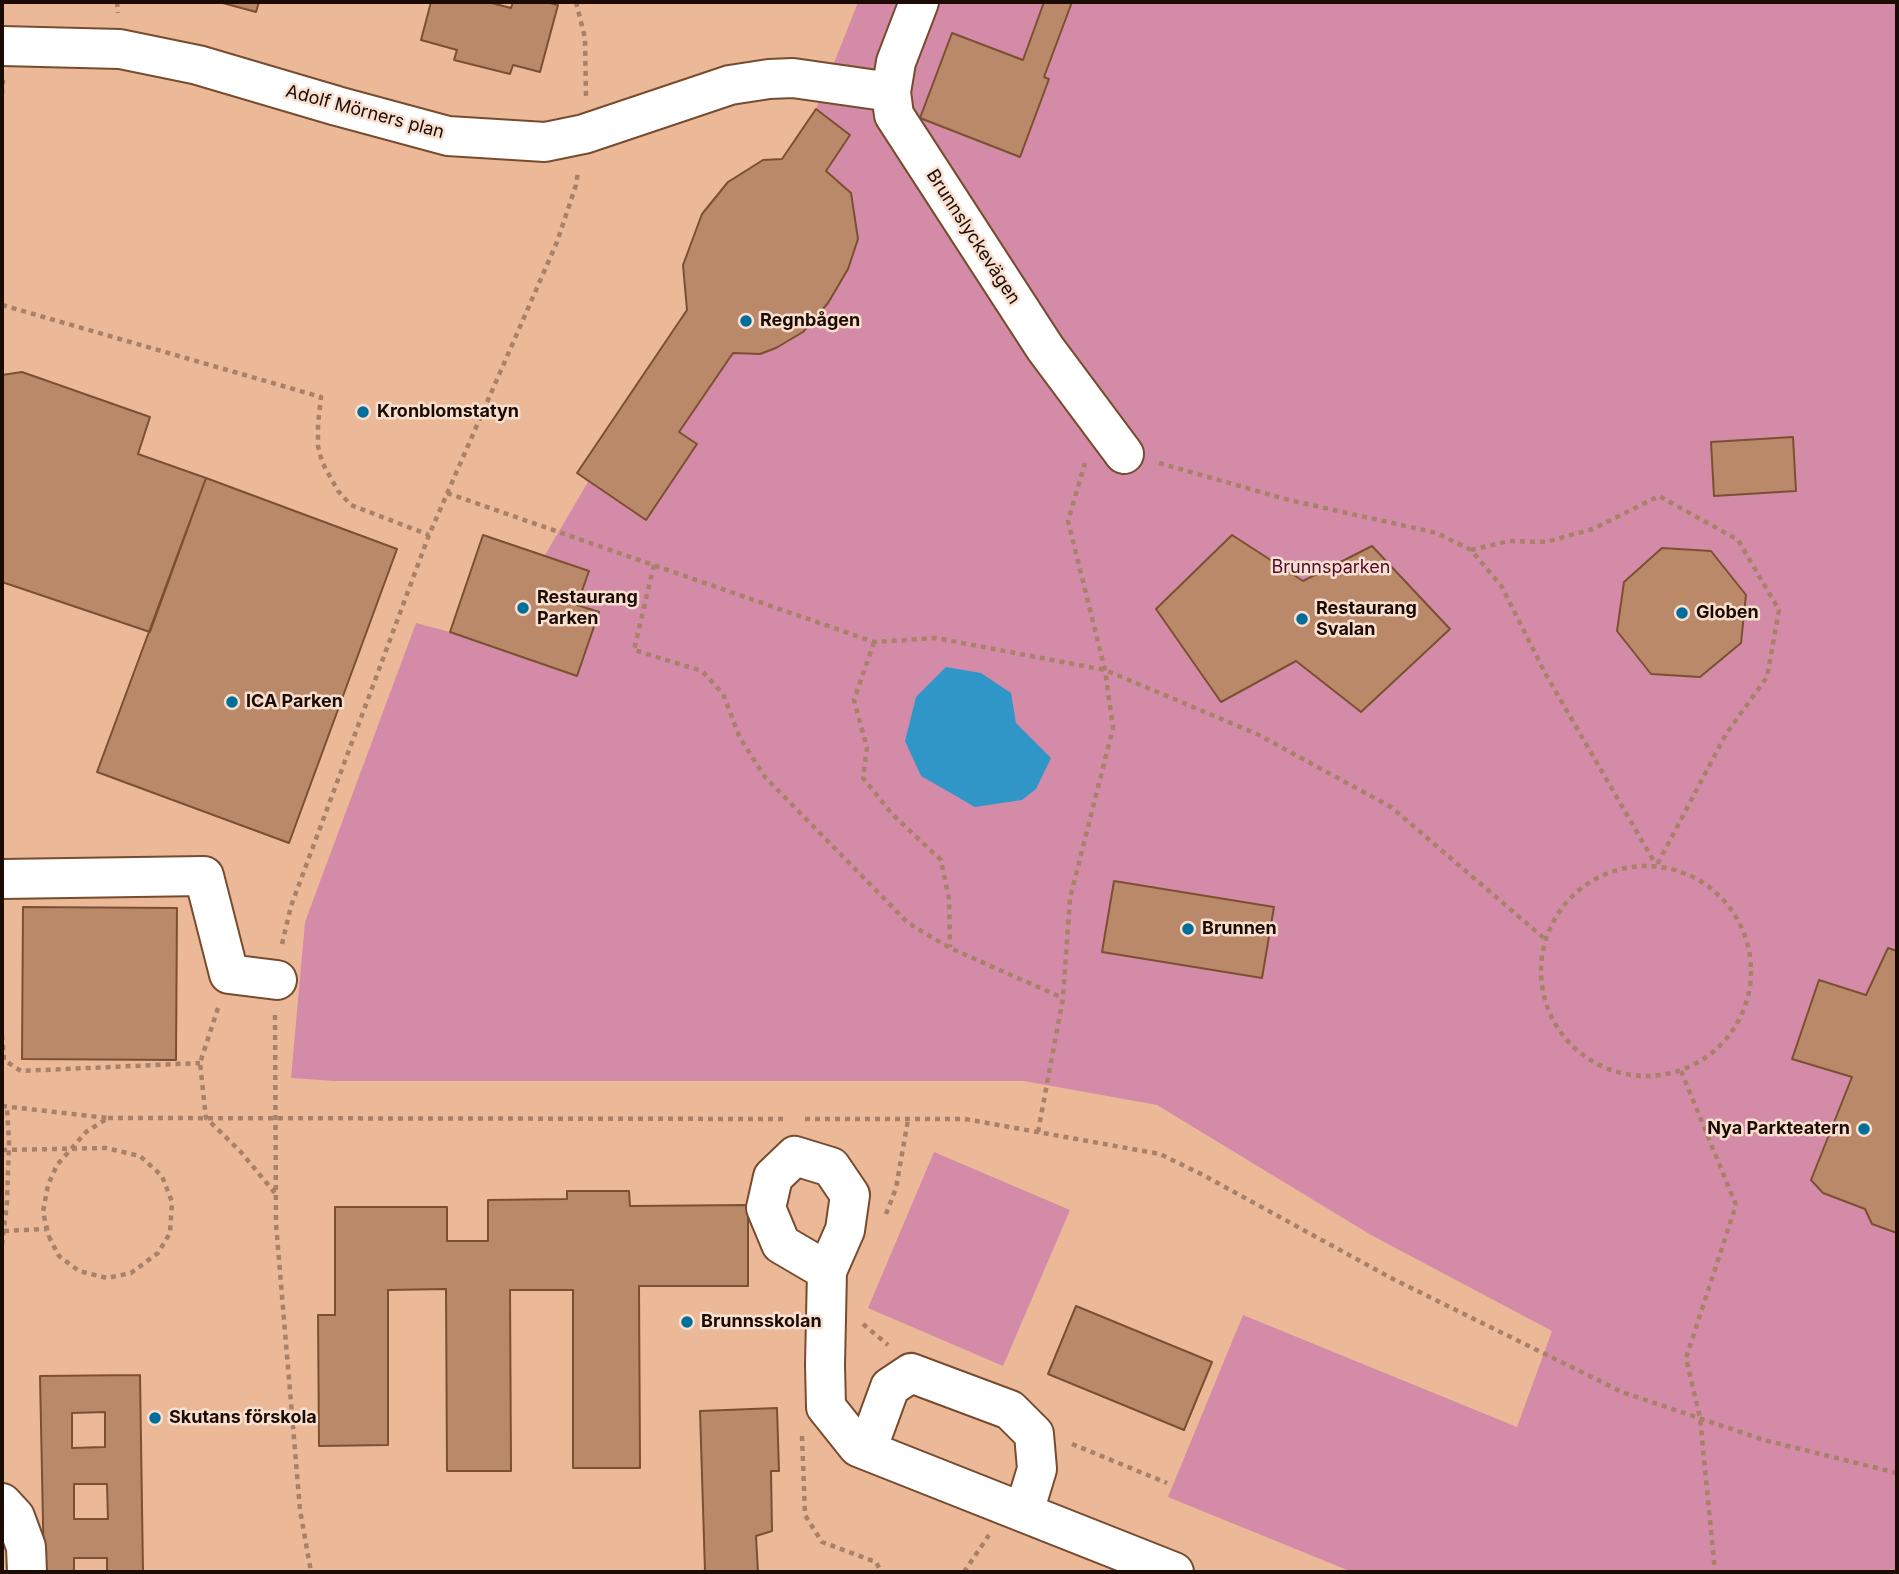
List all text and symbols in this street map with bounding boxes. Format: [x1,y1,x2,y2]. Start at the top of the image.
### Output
street label: Adolf Mörners plan [283,80,447,144]
street label: Brunnslyckevägen [921,166,1025,308]
place label: Regnbågen [760,310,860,332]
marker: Regnbågen [738,313,754,329]
place label: Kronblomstatyn [377,401,519,423]
marker: Kronblomstatyn [355,404,371,420]
park label: Brunnsparken [1272,557,1390,579]
place label: Restaurang Parken [537,587,638,630]
place label: Restaurang Svalan [1316,598,1417,640]
marker: Restaurang Parken [515,600,531,616]
place label: Globen [1696,602,1759,624]
marker: Globen [1674,605,1690,621]
marker: Restaurang Svalan [1294,611,1310,627]
place label: ICA Parken [246,691,343,713]
marker: ICA Parken [224,694,240,710]
place label: Brunnen [1202,918,1277,940]
marker: Brunnen [1180,921,1196,937]
place label: Nya Parkteatern [1707,1118,1850,1140]
marker: Nya Parkteatern [1856,1121,1872,1137]
place label: Brunnsskolan [701,1311,822,1333]
marker: Brunnsskolan [679,1314,695,1330]
place label: Skutans förskola [169,1407,317,1429]
marker: Skutans förskola [147,1410,163,1426]

